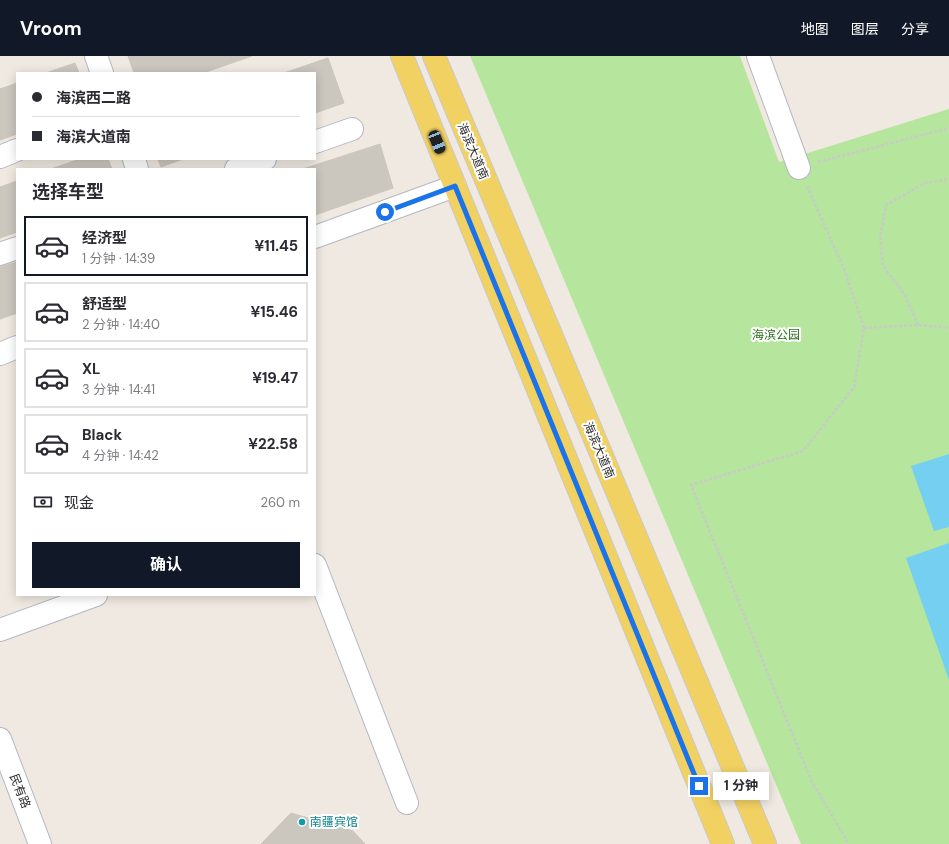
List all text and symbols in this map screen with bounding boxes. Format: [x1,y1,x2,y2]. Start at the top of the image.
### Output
text: Vroom [20,16,82,41]
text: 地图 [801,20,829,38]
text: 图层 [851,20,879,38]
text: 分享 [901,20,929,38]
text: 海滨西二路 [56,88,131,108]
street label: 海滨大道南 [454,120,492,182]
text: 海滨大道南 [56,127,131,147]
car [427,129,447,155]
text: 选择车型 [32,180,104,204]
route start [376,203,394,221]
icon: car [34,228,70,264]
text: 经济型 [82,228,127,248]
text: ¥11.45 [254,236,298,256]
text: 1 分钟 · 14:39 [82,250,155,267]
icon: car [34,294,70,330]
text: 舒适型 [82,294,127,314]
text: ¥15.46 [250,302,298,322]
text: 2 分钟 · 14:40 [82,316,160,333]
park label: 海滨公园 [752,327,800,343]
text: XL [82,359,100,379]
icon: car [34,360,70,396]
text: ¥19.47 [252,368,298,388]
text: 3 分钟 · 14:41 [82,381,155,398]
street label: 海滨大道南 [580,419,618,481]
text: Black [82,425,122,445]
icon: car [34,426,70,462]
text: ¥22.58 [248,434,298,454]
text: 4 分钟 · 14:42 [82,447,159,464]
icon: cash [32,491,54,513]
text: 现金 [64,493,94,513]
text: 260 m [260,494,300,511]
button: 确认 [32,542,300,588]
street label: 民有路 [6,771,34,811]
callout: 1 分钟 [713,772,769,800]
route end [690,777,708,795]
text: 1 分钟 [724,777,758,794]
place label: 南疆宾馆 [310,814,358,830]
marker: 南疆宾馆 [297,817,307,827]

